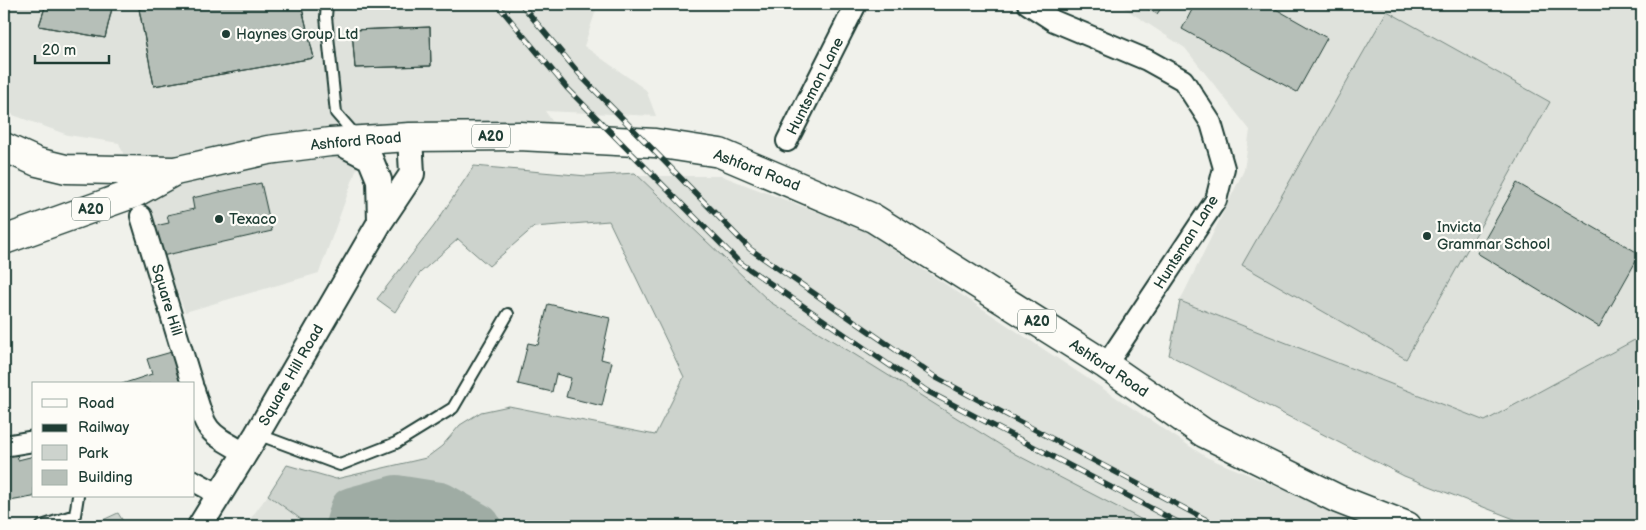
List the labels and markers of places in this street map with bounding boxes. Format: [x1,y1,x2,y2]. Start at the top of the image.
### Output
place label: Haynes Group Ltd [236,25,358,44]
marker: Haynes Group Ltd [220,28,232,40]
place label: Texaco [229,210,277,229]
marker: Texaco [213,213,225,225]
place label: Invicta Grammar School [1437,218,1550,254]
marker: Invicta Grammar School [1421,230,1433,242]

